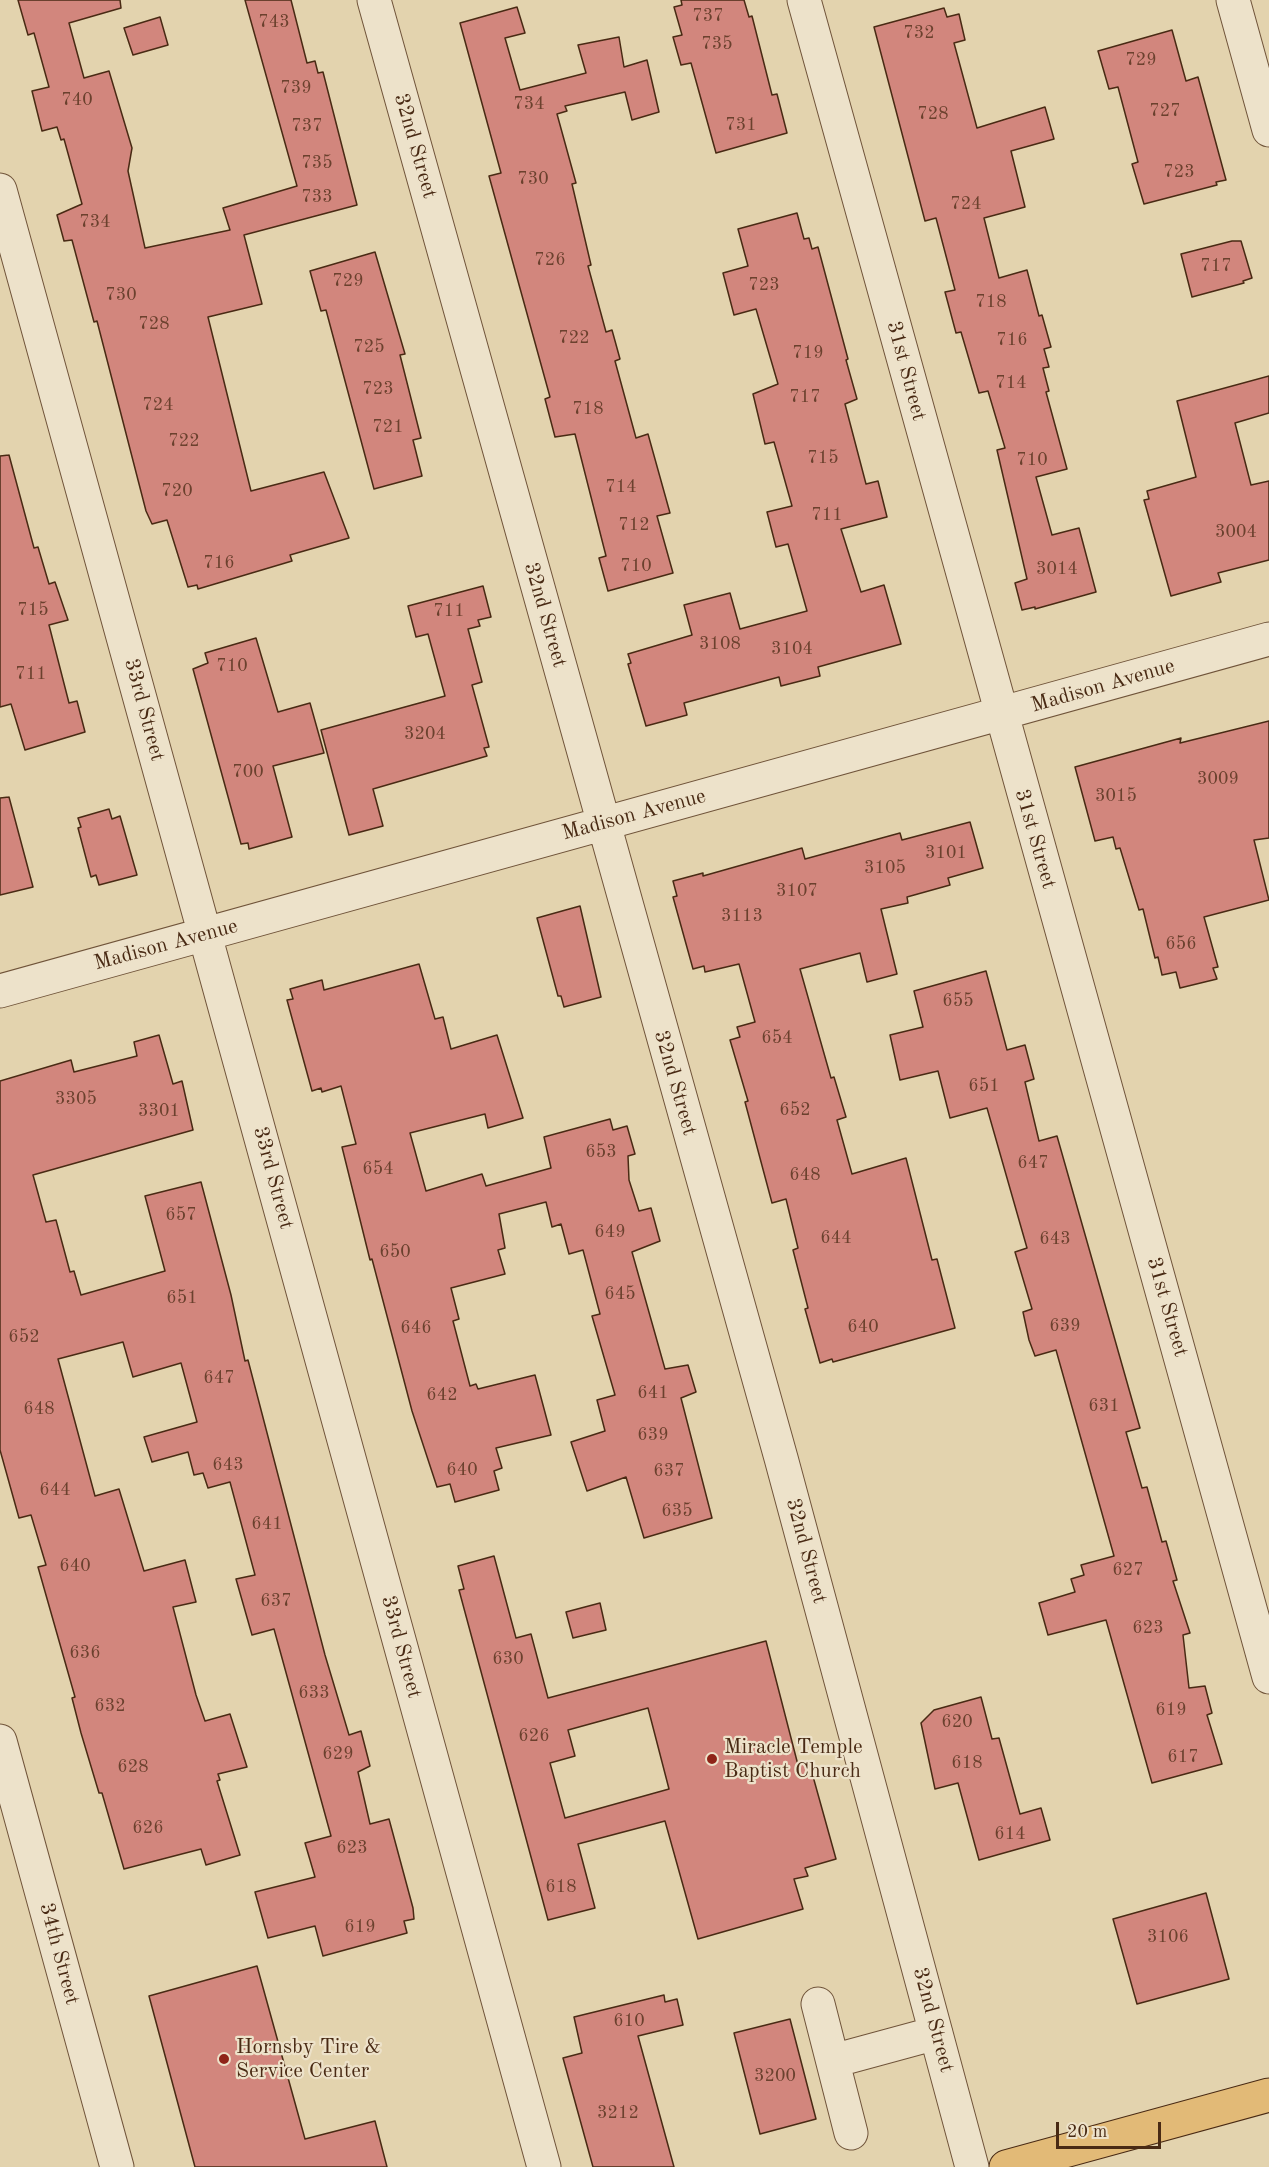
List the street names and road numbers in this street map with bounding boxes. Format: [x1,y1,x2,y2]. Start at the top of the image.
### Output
street label: 32nd Street [388,91,442,201]
street label: 31st Street [881,318,931,424]
street label: 32nd Street [518,560,572,670]
street label: Madison Avenue [1028,653,1178,719]
street label: 33rd Street [118,656,170,764]
street label: Madison Avenue [559,784,709,846]
street label: 31st Street [1009,786,1061,892]
street label: Madison Avenue [91,914,241,976]
street label: 32nd Street [648,1028,702,1138]
street label: 33rd Street [247,1124,299,1232]
street label: 31st Street [1141,1254,1193,1360]
street label: 32nd Street [780,1495,832,1607]
street label: 33rd Street [375,1593,427,1701]
street label: 34th Street [33,1900,85,2008]
street label: 32nd Street [907,1964,959,2076]

